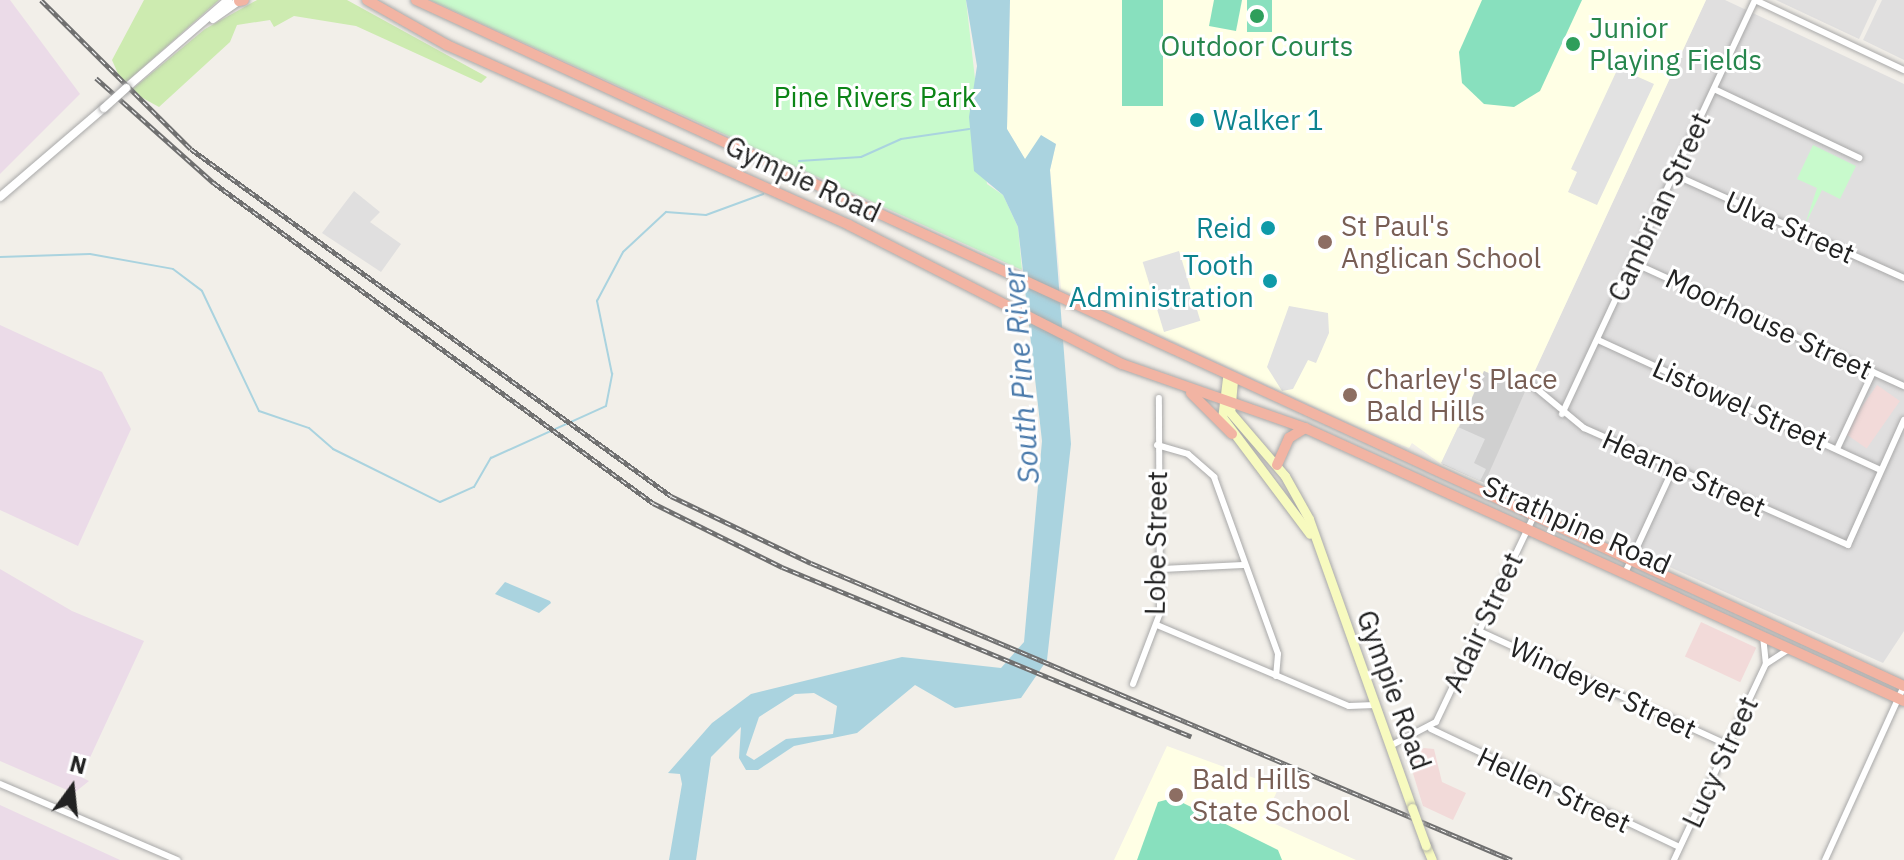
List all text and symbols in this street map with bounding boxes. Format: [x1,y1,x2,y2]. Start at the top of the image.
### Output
marker: Outdoor Courts [1248,7,1266,25]
place label: Junior Playing Fields [1589,11,1762,77]
place label: Outdoor Courts [1161,29,1353,63]
marker: Junior Playing Fields [1564,35,1582,53]
park label: Pine Rivers Park [774,80,976,114]
place label: Walker 1 [1213,103,1324,137]
street label: Cambrian Street [1601,107,1717,307]
marker: Walker 1 [1188,111,1206,129]
street label: Gympie Road [720,128,886,230]
street label: Ulva Street [1720,184,1860,270]
place label: St Paul's Anglican School [1341,209,1541,275]
place label: Reid [1196,211,1252,245]
marker: Reid [1259,219,1277,237]
marker: St Paul's Anglican School [1316,233,1334,251]
place label: Tooth Administration [1069,248,1254,314]
street label: Moorhouse Street [1660,261,1878,387]
water label: South Pine River [995,267,1047,485]
marker: Tooth Administration [1261,272,1279,290]
street label: Listowel Street [1648,351,1832,457]
place label: Charley's Place Bald Hills [1366,362,1558,428]
marker: Charley's Place Bald Hills [1341,386,1359,404]
street label: Hearne Street [1597,422,1771,524]
street label: Strathpine Road [1478,468,1676,582]
street label: Lobe Street [1138,470,1174,616]
street label: Adair Street [1436,547,1530,697]
street label: Gympie Road [1350,606,1438,774]
street label: Windeyer Street [1504,630,1702,746]
street label: Lucy Street [1675,691,1765,833]
street label: Hellen Street [1472,740,1636,840]
north arrow [32,748,112,828]
text: N [67,748,90,780]
place label: Bald Hills State School [1192,762,1350,828]
marker: Bald Hills State School [1167,786,1185,804]

